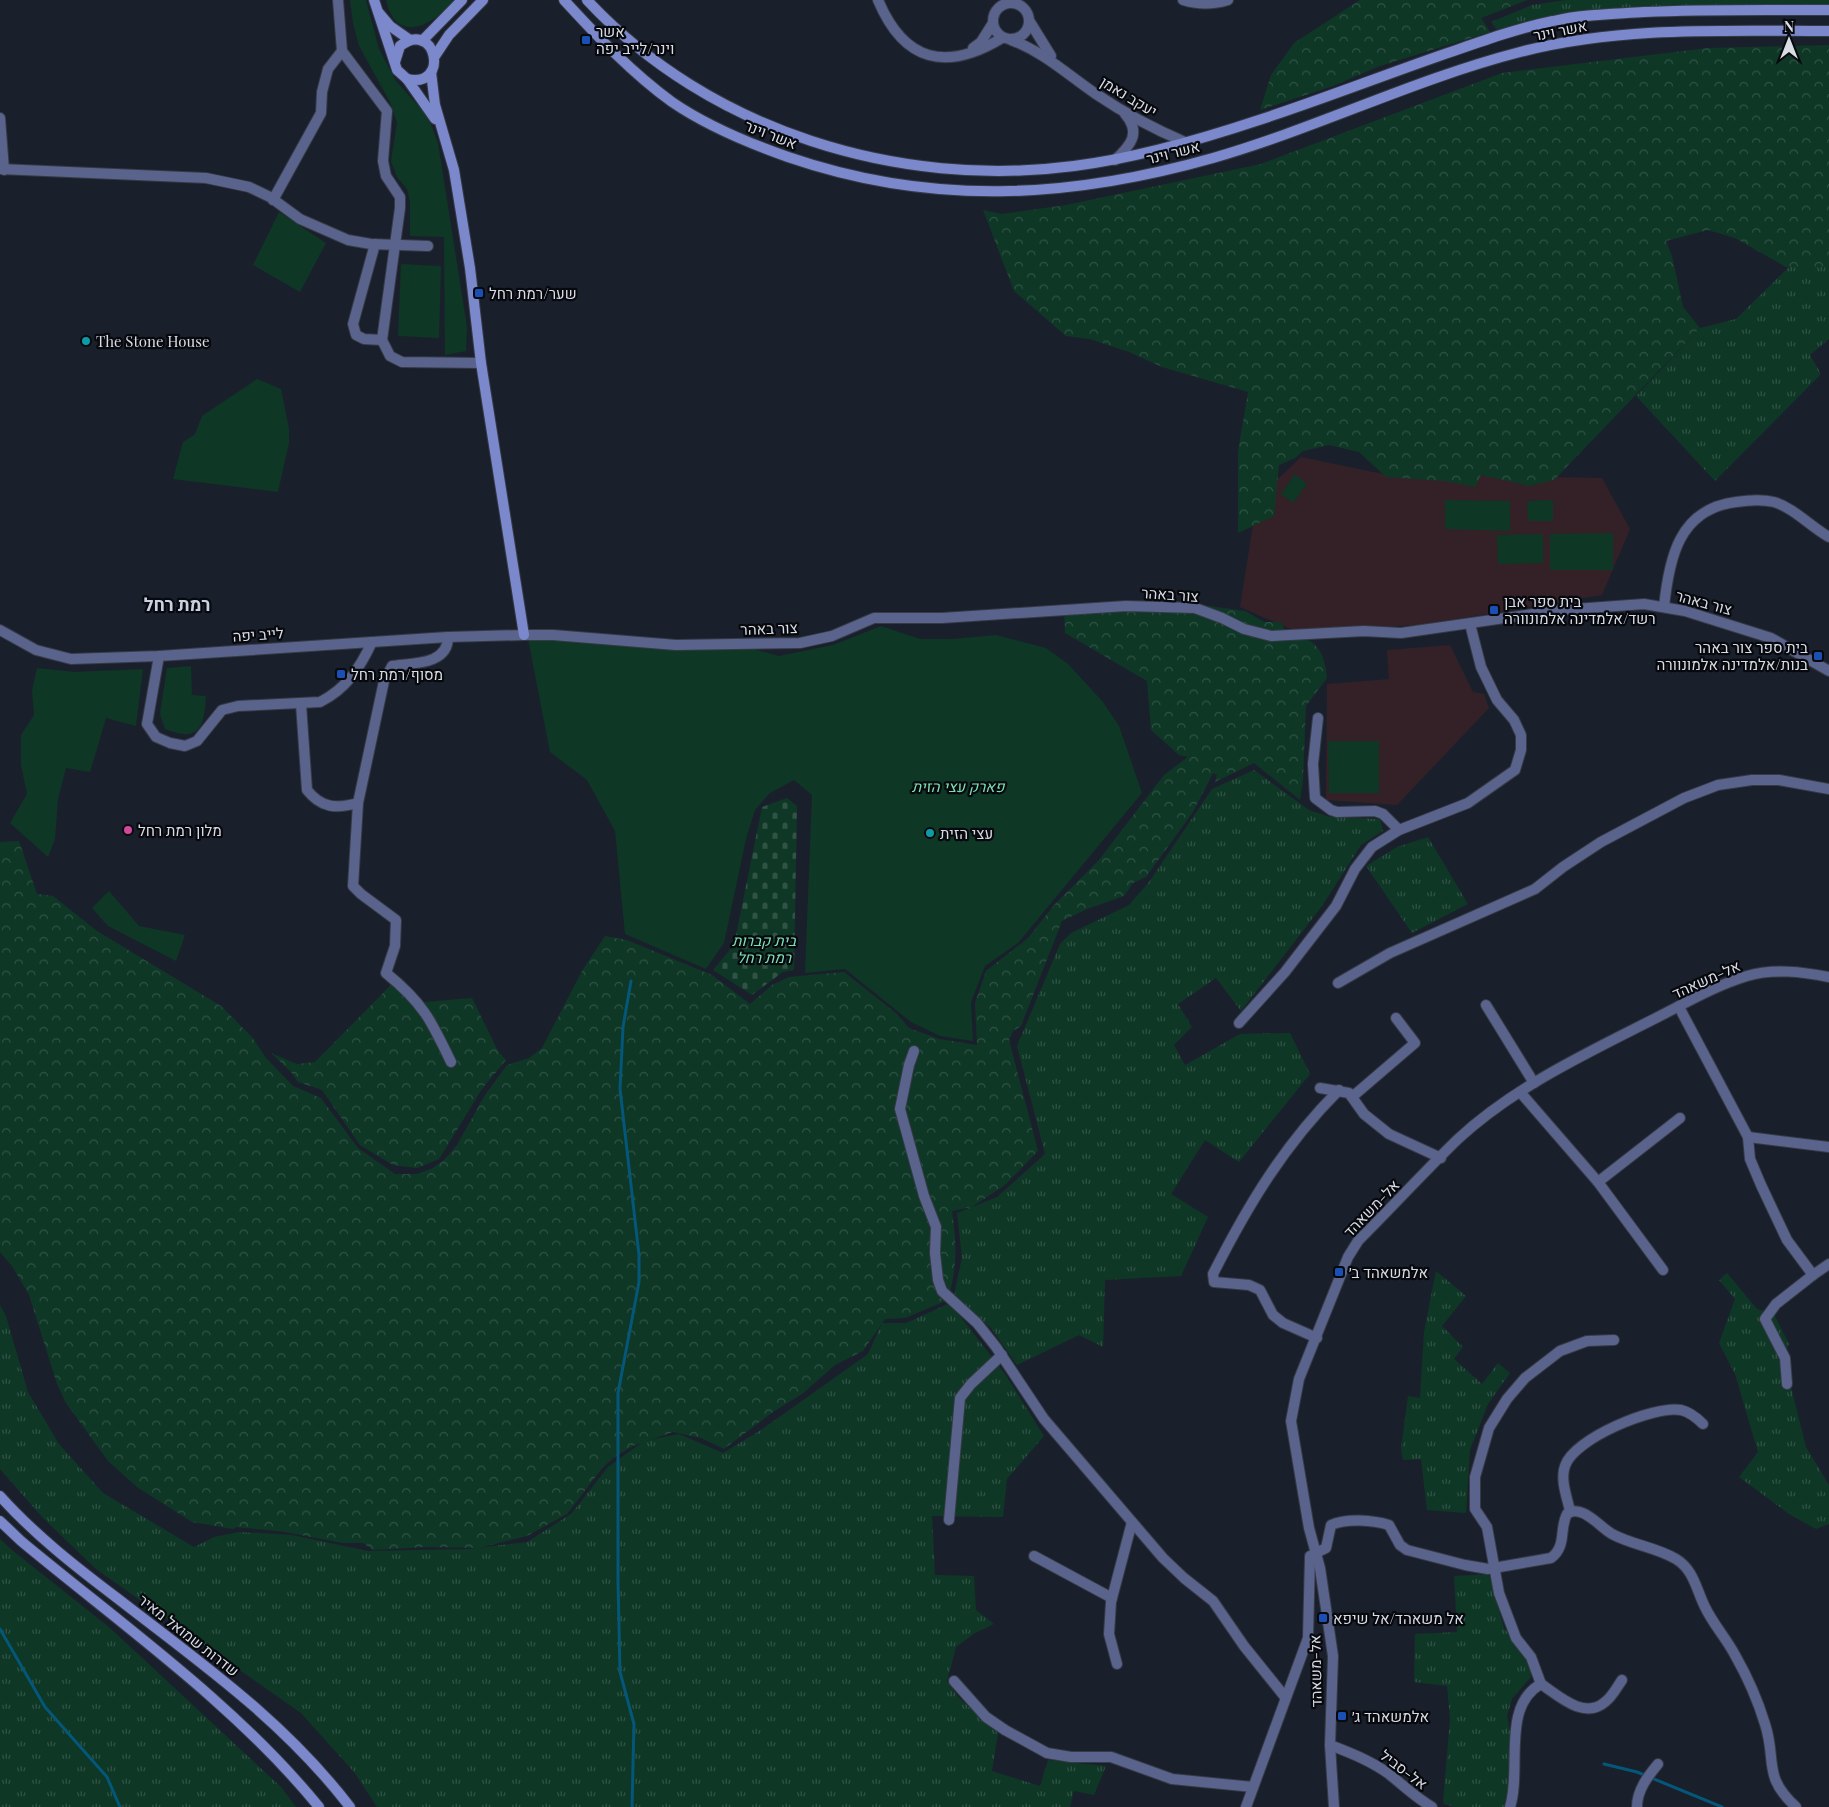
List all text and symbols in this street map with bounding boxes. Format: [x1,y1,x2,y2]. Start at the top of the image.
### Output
street label: אשר וינר [1531,15,1589,45]
north arrow [1764,15,1814,65]
text: N [1784,17,1794,36]
place label: אשר וינר/לייב יפה [596,21,674,58]
marker: אשר וינר/לייב יפה [580,34,592,46]
street label: יעקב נאמן [1097,71,1161,121]
street label: אשר וינר [742,115,800,153]
street label: אשר וינר [1144,136,1202,168]
place label: שער/רמת רחל [489,283,577,303]
marker: שער/רמת רחל [473,287,485,299]
place label: The Stone House [96,331,210,351]
marker: The Stone House [80,335,92,347]
street label: צור באהר [1141,582,1199,606]
street label: צור באהר [1674,585,1734,619]
place label: בית ספר אבן רשד/אלמדינה אלמונוורה [1504,591,1656,628]
district label: רמת רחל [144,592,210,616]
marker: בית ספר אבן רשד/אלמדינה אלמונוורה [1488,604,1500,616]
street label: צור באהר [740,617,798,639]
street label: לייב יפה [232,622,284,646]
place label: בית ספר צור באהר בנות/אלמדינה אלמונוורה [1656,637,1808,674]
marker: בית ספר צור באהר בנות/אלמדינה אלמונוורה [1812,650,1824,662]
place label: מסוף/רמת רחל [351,664,443,684]
marker: מסוף/רמת רחל [335,668,347,680]
park label: פארק עצי הזית [912,776,1006,796]
place label: מלון רמת רחל [138,820,222,840]
place label: עצי הזית [940,823,993,843]
marker: מלון רמת רחל [122,824,134,836]
marker: עצי הזית [924,827,936,839]
park label: בית קברות רמת רחל [732,930,797,967]
street label: אל-משאהד [1669,955,1743,1003]
street label: אל-משאהד [1339,1175,1403,1241]
place label: אלמשאהד ב׳ [1349,1262,1428,1282]
marker: אלמשאהד ב׳ [1333,1266,1345,1278]
street label: שדרות שמואל מאיר [135,1589,243,1681]
place label: אל משאהד/אל שיפא [1333,1608,1464,1628]
marker: אל משאהד/אל שיפא [1317,1612,1329,1624]
street label: אל-משאהד [1304,1635,1326,1707]
place label: אלמשאהד ג׳ [1352,1706,1429,1726]
marker: אלמשאהד ג׳ [1336,1710,1348,1722]
street label: אל-סביל [1376,1745,1432,1793]

